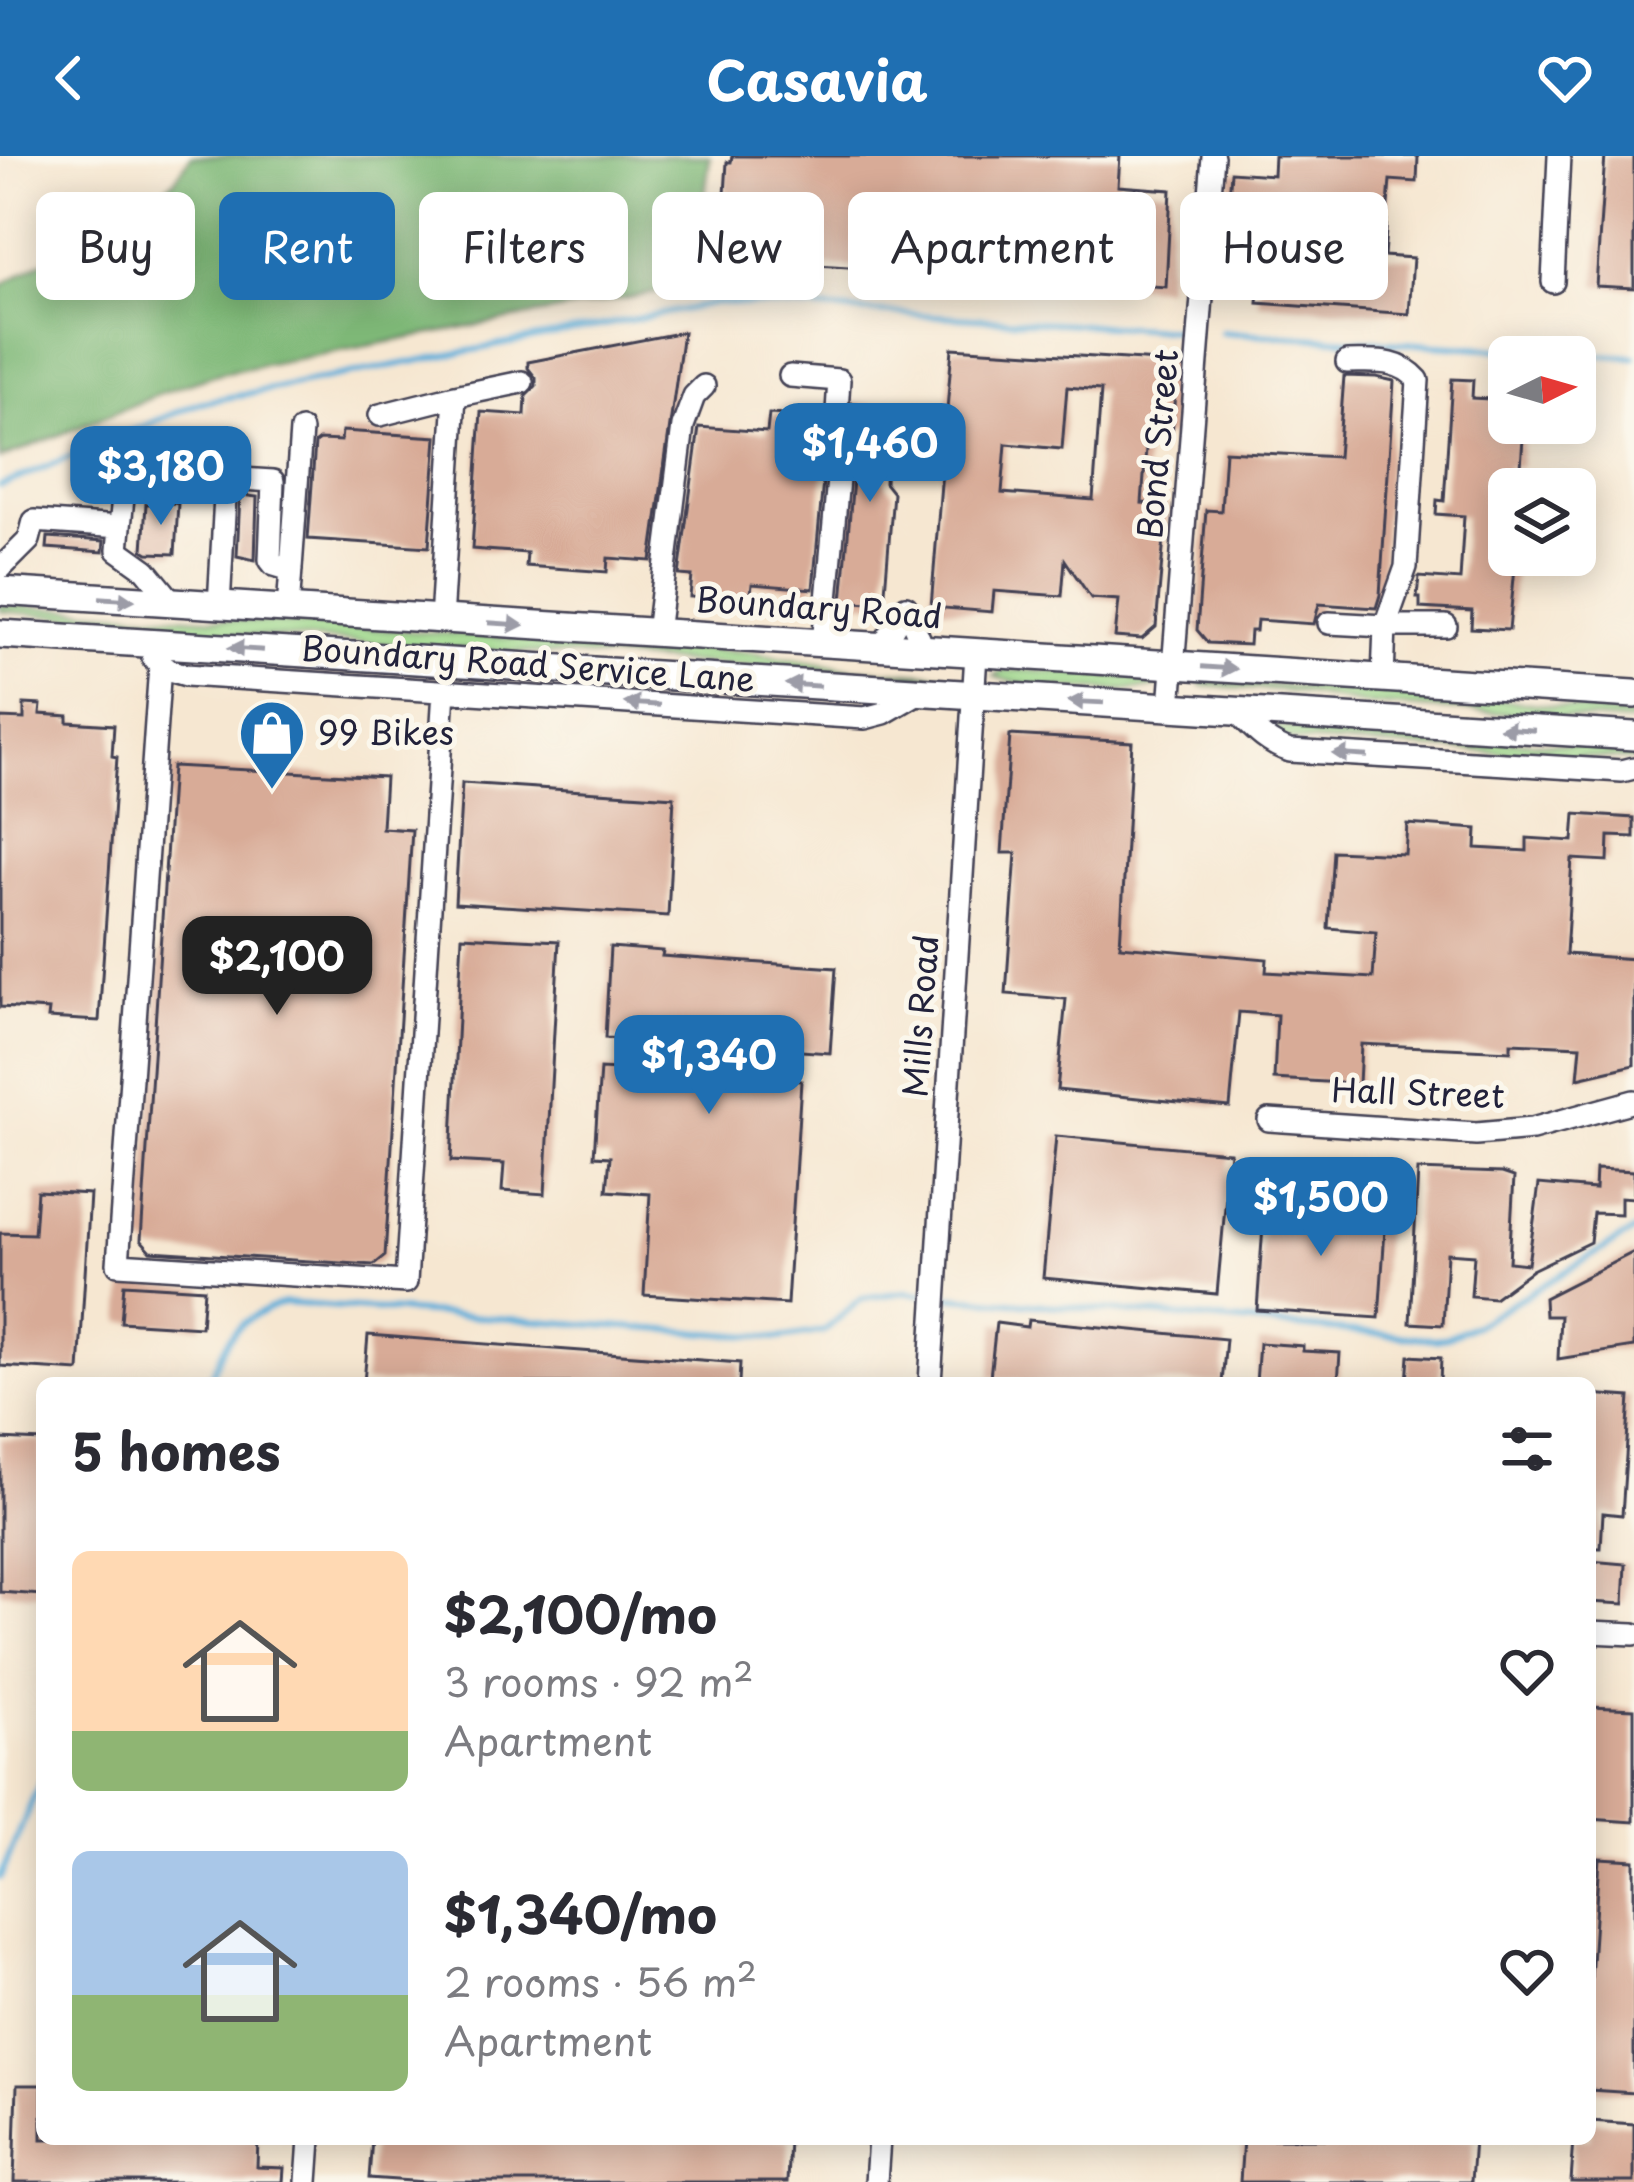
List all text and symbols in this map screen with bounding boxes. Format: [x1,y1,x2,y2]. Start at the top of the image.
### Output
text: Casavia [706,38,928,119]
icon: back [36,45,102,111]
icon: heart [1532,45,1598,111]
chip: Buy [36,192,195,300]
chip: Rent [219,192,395,300]
chip: Filters [419,192,628,300]
chip: New [652,192,824,300]
chip: Apartment [848,192,1156,300]
chip: House [1180,192,1388,300]
north arrow [1488,336,1596,444]
map controls [1488,336,1596,576]
street label: Bond Street [1123,347,1189,541]
pin: $1,460 [772,403,968,505]
text: $1,460 [802,412,938,471]
pin: $3,180 [63,426,259,528]
text: $3,180 [97,435,225,494]
button: layers [1488,468,1596,576]
street label: Boundary Road [694,572,944,640]
one-way arrow [99,590,137,609]
one-way arrow [488,615,526,634]
street label: Boundary Road Service Lane [300,621,757,703]
one-way arrow [227,640,264,659]
one-way arrow [1201,659,1239,678]
one-way arrow [783,675,821,694]
one-way arrow [1067,693,1104,712]
one-way arrow [622,694,660,713]
shop icon: 99 Bikes [237,698,307,792]
place label: 99 Bikes [318,706,454,756]
one-way arrow [1498,720,1535,739]
one-way arrow [1331,745,1368,764]
pin: $2,100 [179,916,375,1018]
text: $2,100 [209,925,345,984]
street label: Mills Road [888,933,950,1099]
pin: $1,340 [611,1015,807,1117]
text: $1,340 [641,1024,777,1083]
street label: Hall Street [1331,1063,1506,1119]
pin: $1,500 [1223,1157,1419,1259]
text: $1,500 [1253,1166,1389,1225]
text: 5 homes [72,1411,281,1488]
icon: filters [1494,1416,1560,1482]
text: $2,100/mo [444,1574,717,1651]
icon: home [168,1599,312,1743]
icon: heart [1494,1638,1560,1704]
text: 3 rooms · 92 m² [444,1651,754,1710]
text: Apartment [444,1710,652,1769]
text: $1,340/mo [444,1874,717,1951]
icon: home [168,1899,312,2043]
icon: heart [1494,1938,1560,2004]
text: 2 rooms · 56 m² [444,1951,757,2010]
text: Apartment [444,2010,652,2069]

